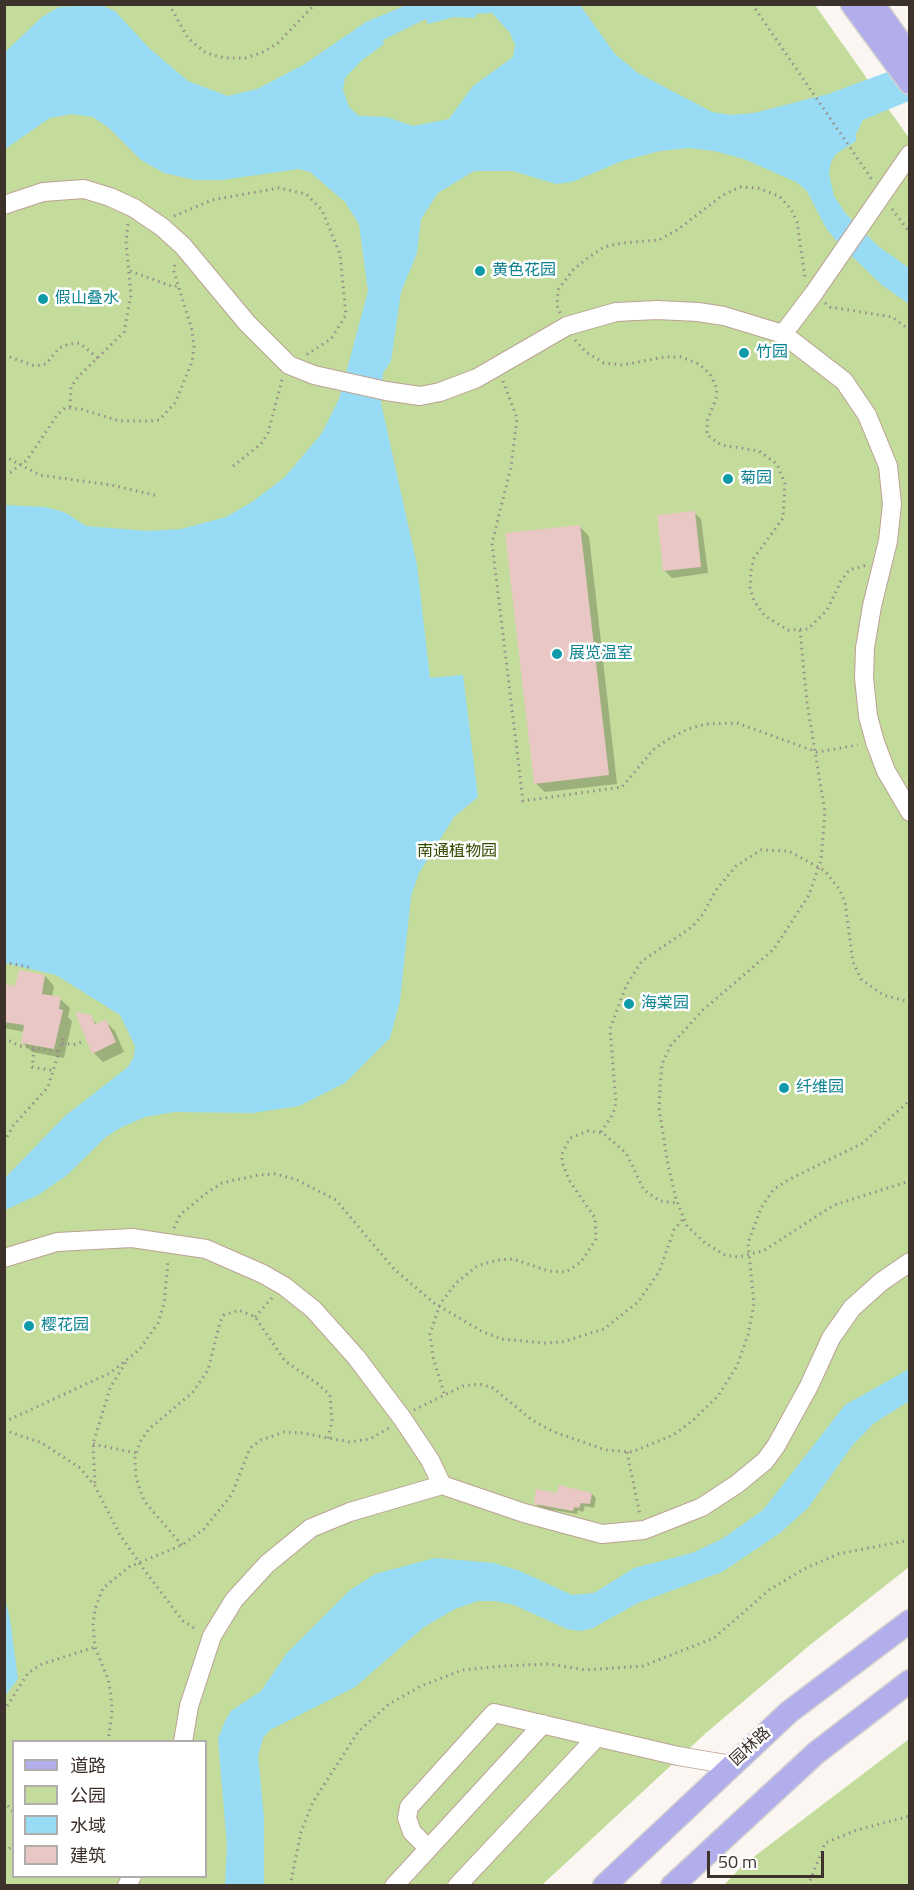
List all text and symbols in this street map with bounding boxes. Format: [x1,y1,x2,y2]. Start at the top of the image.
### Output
place label: 黄色花园 [492,261,556,281]
marker: 黄色花园 [473,264,487,278]
place label: 假山叠水 [55,289,119,309]
marker: 假山叠水 [36,292,50,306]
place label: 竹园 [756,343,788,363]
marker: 竹园 [737,346,751,360]
place label: 菊园 [740,469,772,489]
marker: 菊园 [721,472,735,486]
place label: 展览温室 [569,644,633,664]
marker: 展览温室 [550,647,564,661]
park label: 南通植物园 [417,842,497,862]
place label: 海棠园 [641,994,689,1014]
marker: 海棠园 [622,997,636,1011]
place label: 纤维园 [796,1078,844,1098]
marker: 纤维园 [777,1081,791,1095]
place label: 樱花园 [41,1316,89,1336]
marker: 樱花园 [22,1319,36,1333]
street label: 园林路 [727,1724,775,1770]
legend [12,1740,207,1878]
text: 道路 [70,1752,106,1779]
text: 公园 [70,1782,106,1809]
text: 水域 [70,1812,106,1839]
scale bar [710,1839,827,1877]
text: 建筑 [70,1842,106,1869]
text: 50 m [718,1848,757,1875]

